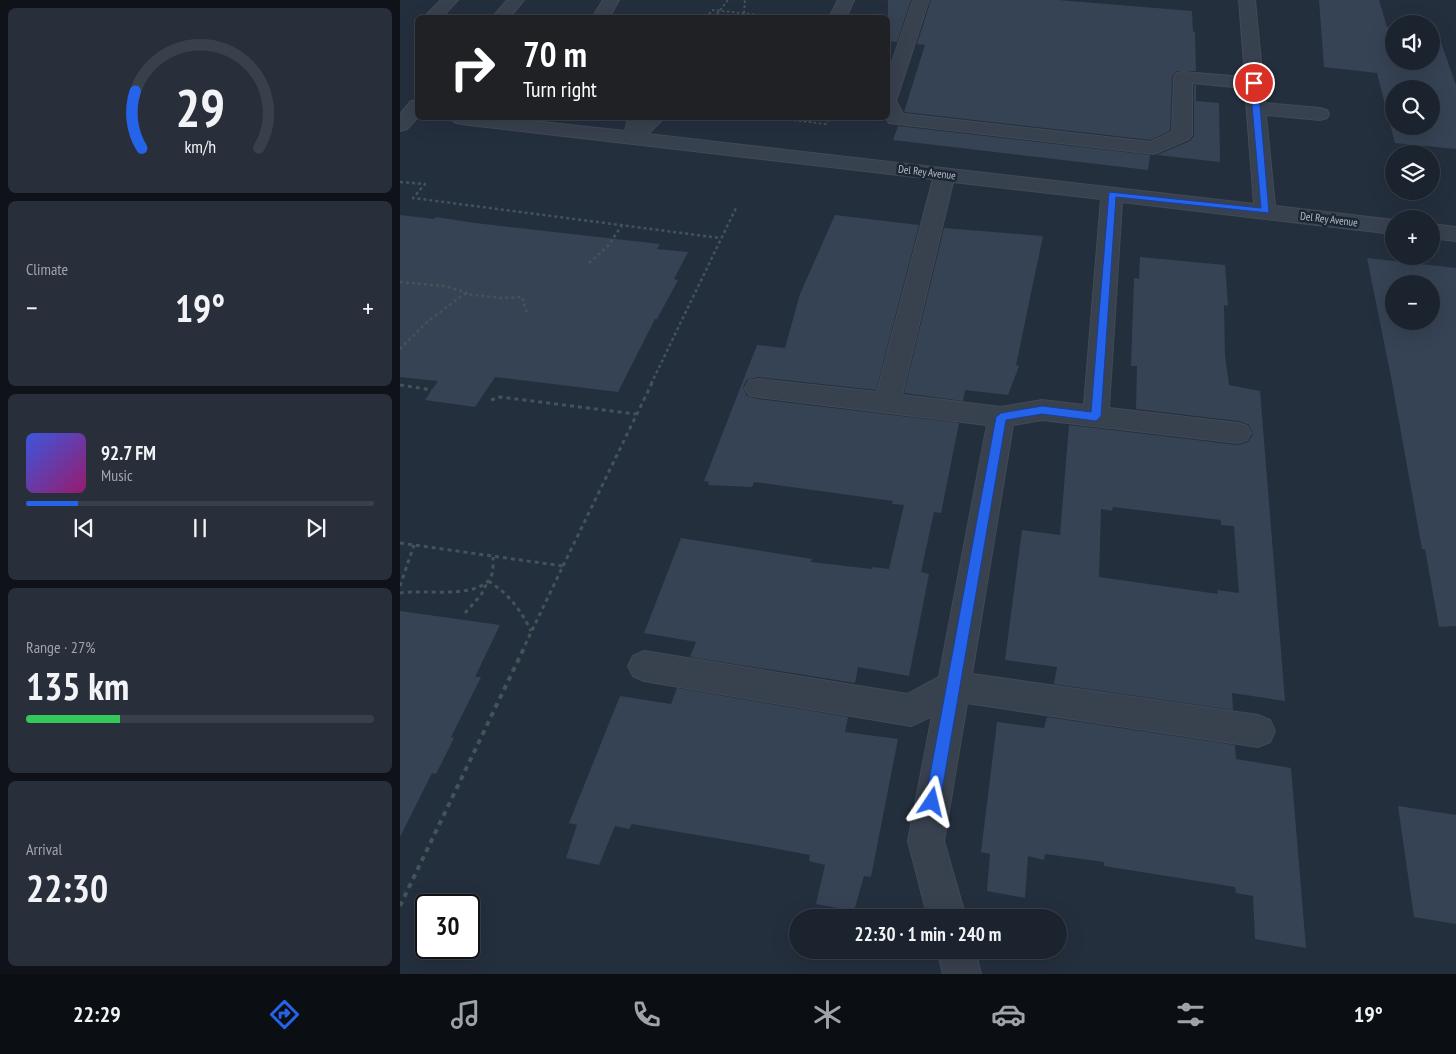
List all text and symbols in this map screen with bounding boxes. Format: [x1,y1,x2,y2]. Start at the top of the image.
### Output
map controls [1385,15,1440,330]
button: sound [1385,15,1440,70]
text: 70 m [523,31,587,77]
icon: right [440,35,505,100]
pin [1233,62,1275,104]
icon: arrive [1240,69,1268,97]
text: 29 [175,74,225,141]
text: Turn right [523,75,597,103]
button: search [1385,80,1440,135]
text: km/h [184,135,216,158]
button: layers [1385,145,1440,200]
street label: Del Rey Avenue [897,162,957,183]
street label: Del Rey Avenue [1299,209,1359,230]
button: + [1385,210,1440,265]
text: Climate [26,259,68,279]
button: − [1385,275,1440,330]
text: 19° [175,283,225,332]
text: − [26,289,38,326]
text: + [362,289,374,326]
text: 92.7 FM [101,441,156,465]
text: Music [101,465,133,485]
icon: previous [70,514,98,542]
icon: pause [186,514,214,542]
icon: next [302,514,330,542]
text: Range · 27% [26,637,95,657]
text: 135 km [26,661,129,710]
position arrow [905,775,957,827]
text: Arrival [26,839,62,859]
text: 22:30 [26,863,108,912]
speed limit sign: 30 [415,894,480,959]
text: 22:30 · 1 min · 240 m [855,922,1001,946]
icon: directions [267,997,302,1032]
icon: music [448,997,483,1032]
icon: phone [629,997,664,1032]
icon: climate [810,997,845,1032]
icon: car [991,997,1026,1032]
icon: filters [1173,997,1208,1032]
text: 22:29 [73,1000,121,1028]
text: 19° [1354,1000,1383,1028]

